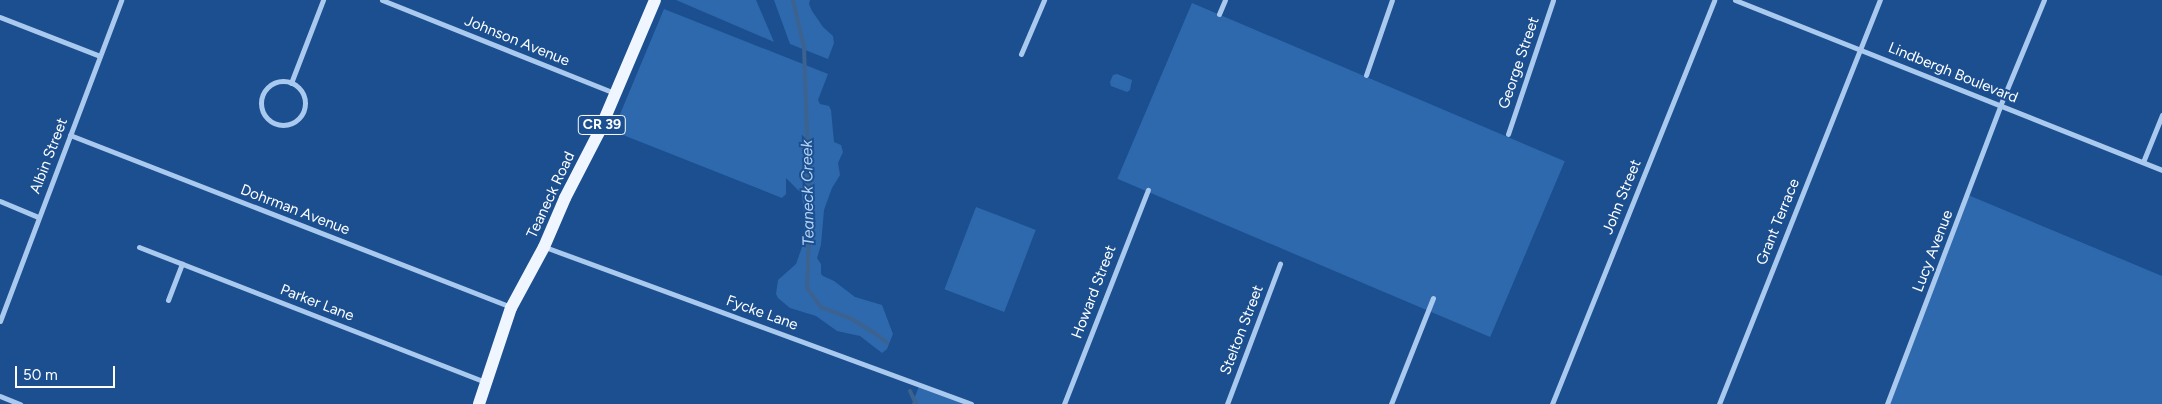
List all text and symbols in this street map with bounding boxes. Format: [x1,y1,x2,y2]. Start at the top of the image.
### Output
street label: Johnson Avenue [462,12,572,70]
street label: George Street [1495,15,1543,111]
street label: Lindbergh Boulevard [1886,39,2020,107]
road number: CR 39 [577,114,627,136]
street label: Albin Street [26,116,72,196]
water label: Teaneck Creek [797,140,819,246]
street label: Teaneck Road [523,149,579,241]
street label: John Street [1599,157,1645,237]
street label: Grant Terrace [1753,176,1803,268]
street label: Dohrman Avenue [238,181,352,239]
street label: Lucy Avenue [1909,207,1957,295]
street label: Howard Street [1068,243,1120,341]
street label: Parker Lane [278,281,356,325]
street label: Stelton Street [1217,283,1267,377]
street label: Fycke Lane [724,292,800,334]
scale bar [18,356,118,388]
text: 50 m [23,366,58,384]

